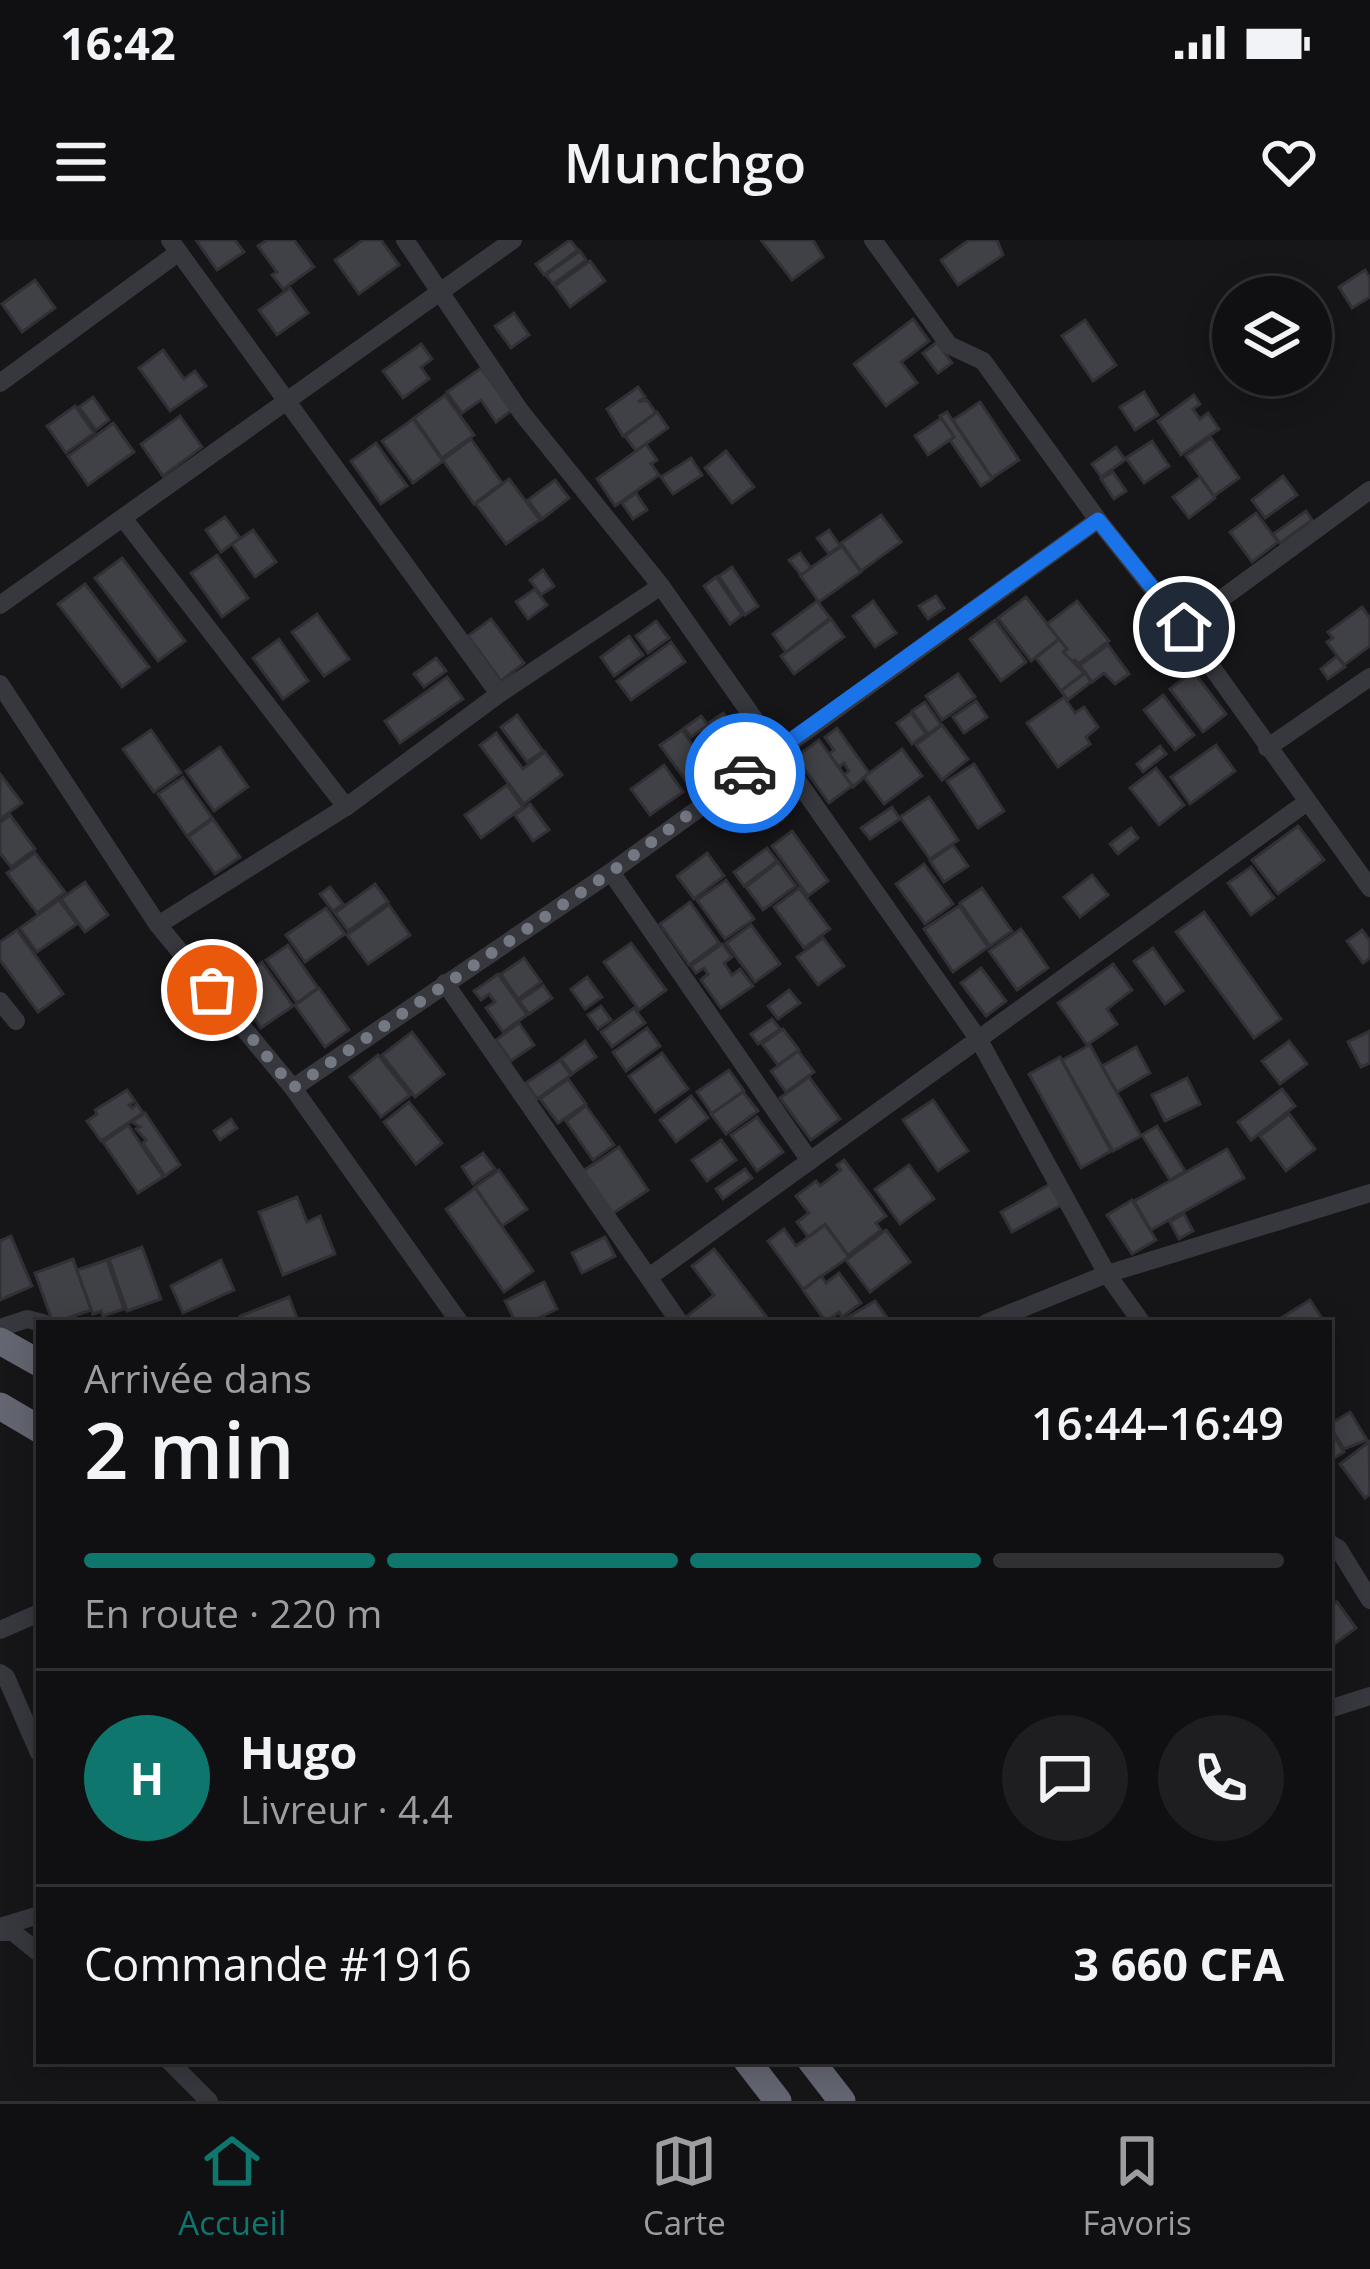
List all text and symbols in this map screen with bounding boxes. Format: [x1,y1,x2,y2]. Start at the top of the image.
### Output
text: 16:42 [60,12,176,73]
text: Munchgo [564,125,806,199]
icon: menu [48,129,114,195]
icon: heart [1256,129,1322,195]
map controls [1212,276,1332,396]
button: layers [1212,276,1332,396]
pin [1133,576,1235,678]
icon: home [1151,594,1217,660]
courier [685,713,805,833]
icon: car [712,740,778,806]
pin [161,939,263,1041]
icon: bag [179,957,245,1023]
text: Arrivée dans [84,1351,312,1404]
text: 16:44–16:49 [1031,1392,1284,1453]
text: 2 min [84,1396,295,1502]
text: En route · 220 m [84,1586,382,1639]
button: chat [1002,1715,1128,1841]
button: phone [1158,1715,1284,1841]
text: Hugo [240,1721,357,1782]
text: H [130,1747,164,1808]
text: Livreur · 4.4 [240,1782,453,1835]
text: Commande #1916 [84,1933,472,1994]
text: 3 660 CFA [1073,1933,1284,1994]
tab: Accueil [178,2128,286,2245]
tab: Carte [643,2128,726,2245]
tab: Favoris [1082,2128,1192,2245]

